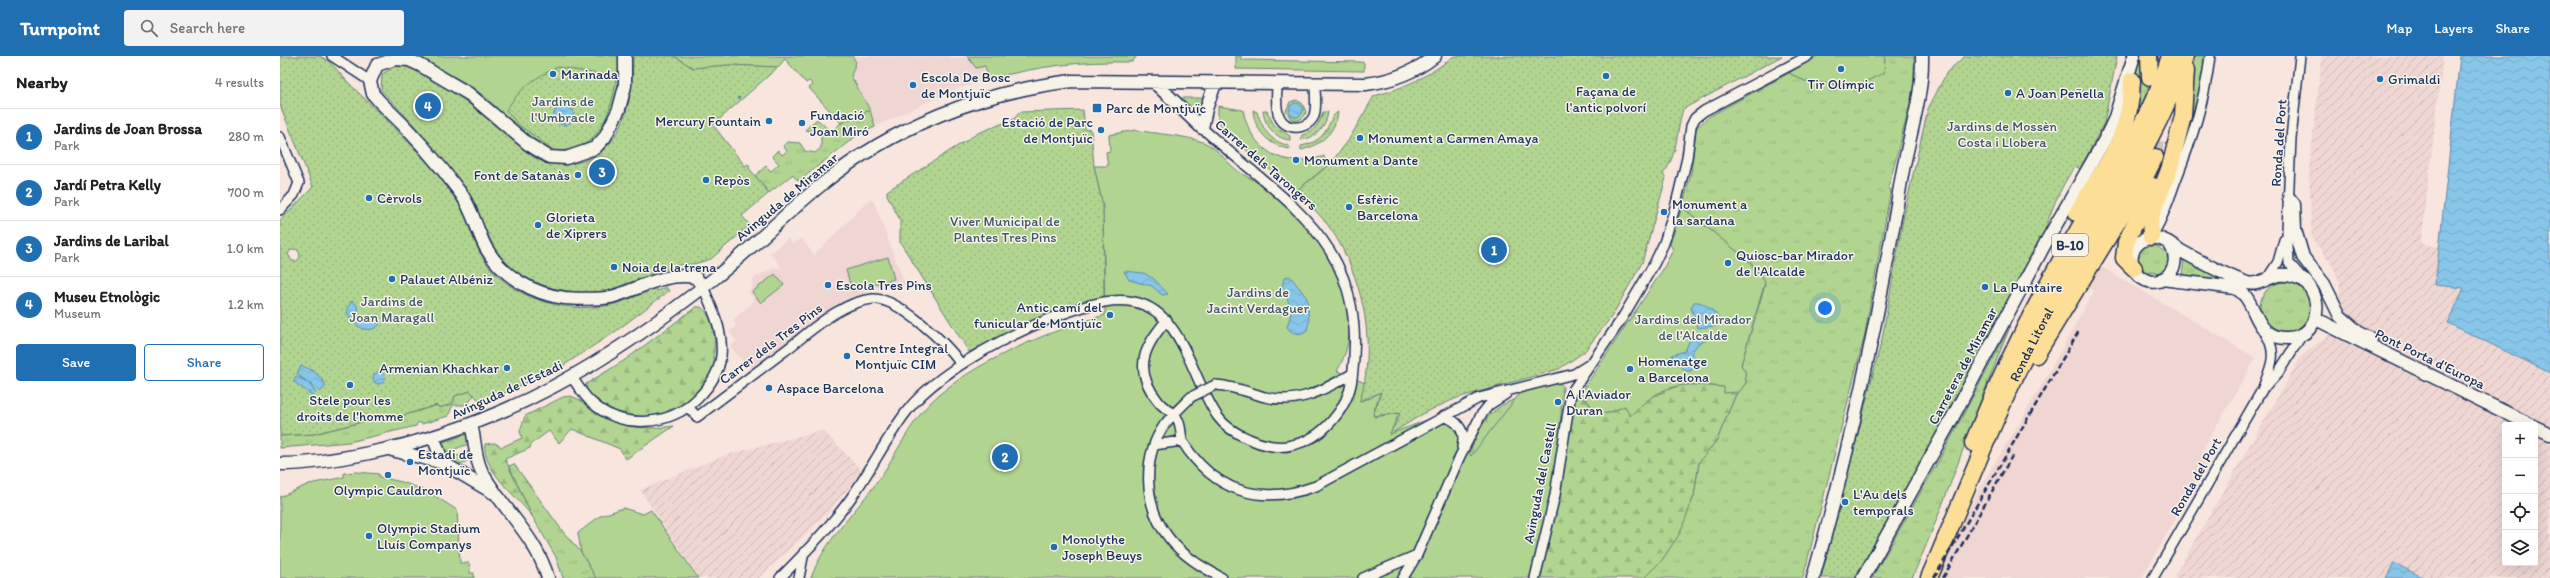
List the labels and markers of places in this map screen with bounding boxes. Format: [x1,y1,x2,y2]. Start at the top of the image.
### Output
marker: Tir Olímpic [1836,64,1846,74]
place label: Marinada [561,66,619,83]
marker: Marinada [548,69,558,79]
place label: Escola De Bosc de Montjuïc [921,69,1010,102]
marker: Façana de l'antic polvorí [1601,71,1611,81]
place label: Grimaldi [2388,71,2440,88]
marker: Grimaldi [2375,74,2385,84]
place label: Tir Olímpic [1808,76,1875,93]
marker: Escola De Bosc de Montjuïc [908,80,918,90]
place label: Façana de l'antic polvorí [1566,83,1647,116]
place label: A Joan Peñella [2016,85,2104,102]
marker: A Joan Peñella [2003,88,2013,98]
pin: 4 [415,91,441,121]
place label: Parc de Montjuïc [1106,100,1206,117]
marker: Parc de Montjuïc [1091,102,1103,114]
place label: Fundació Joan Miró [810,107,869,140]
place label: Mercury Fountain [655,113,761,130]
place label: Estació de Parc de Montjuïc [1002,114,1093,147]
marker: Mercury Fountain [764,116,774,126]
marker: Fundació Joan Miró [797,118,807,128]
marker: Estació de Parc de Montjuïc [1096,125,1106,135]
place label: Monument a Carmen Amaya [1368,130,1538,147]
marker: Monument a Carmen Amaya [1355,133,1365,143]
place label: Monument a Dante [1304,152,1418,169]
marker: Monument a Dante [1291,155,1301,165]
pin: 3 [589,157,615,187]
place label: Font de Satanàs [474,167,570,184]
marker: Font de Satanàs [573,170,583,180]
place label: Repòs [714,172,750,189]
marker: Repòs [701,175,711,185]
place label: Cèrvols [377,190,422,207]
place label: Esfèric Barcelona [1357,191,1419,224]
marker: Cèrvols [364,193,374,203]
place label: Monument a la sardana [1672,196,1748,229]
marker: Esfèric Barcelona [1344,202,1354,212]
marker: Monument a la sardana [1659,207,1669,217]
place label: Glorieta de Xiprers [546,209,607,242]
marker: Glorieta de Xiprers [533,220,543,230]
pin: 1 [1481,235,1507,265]
place label: Quiosc-bar Mirador de l'Alcalde [1736,247,1854,280]
marker: Quiosc-bar Mirador de l'Alcalde [1723,258,1733,268]
place label: Noia de la trena [622,259,717,276]
marker: Noia de la trena [609,262,619,272]
place label: Palauet Albéniz [400,271,493,288]
marker: Palauet Albéniz [387,274,397,284]
place label: Escola Tres Pins [836,277,932,294]
place label: La Puntaire [1993,279,2063,296]
marker: Escola Tres Pins [823,280,833,290]
marker: La Puntaire [1980,282,1990,292]
place label: Antic camí del funicular de Montjuïc [974,299,1102,332]
marker: Antic camí del funicular de Montjuïc [1105,310,1115,320]
place label: Centre Integral Montjuïc CIM [855,340,948,373]
marker: Centre Integral Montjuïc CIM [842,351,852,361]
place label: Homenatge a Barcelona [1638,353,1709,386]
place label: Armenian Khachkar [380,360,499,377]
marker: Armenian Khachkar [502,363,512,373]
marker: Homenatge a Barcelona [1625,364,1635,374]
marker: Stele pour les droits de l'homme [345,380,355,390]
place label: Aspace Barcelona [777,380,885,397]
marker: Aspace Barcelona [764,383,774,393]
place label: A l'Aviador Duran [1566,386,1631,419]
place label: Stele pour les droits de l'homme [297,392,404,425]
marker: A l'Aviador Duran [1553,397,1563,407]
pin: 2 [992,442,1018,472]
place label: Estadi de Montjuïc [418,446,474,479]
marker: Estadi de Montjuïc [405,457,415,467]
marker: Olympic Cauldron [383,470,393,480]
place label: Olympic Cauldron [334,482,442,499]
place label: L'Au dels temporals [1853,486,1914,519]
marker: L'Au dels temporals [1840,497,1850,507]
place label: Olympic Stadium Lluís Companys [377,520,481,553]
marker: Olympic Stadium Lluís Companys [364,531,374,541]
place label: Monolythe Joseph Beuys [1062,531,1142,564]
marker: Monolythe Joseph Beuys [1049,542,1059,552]

